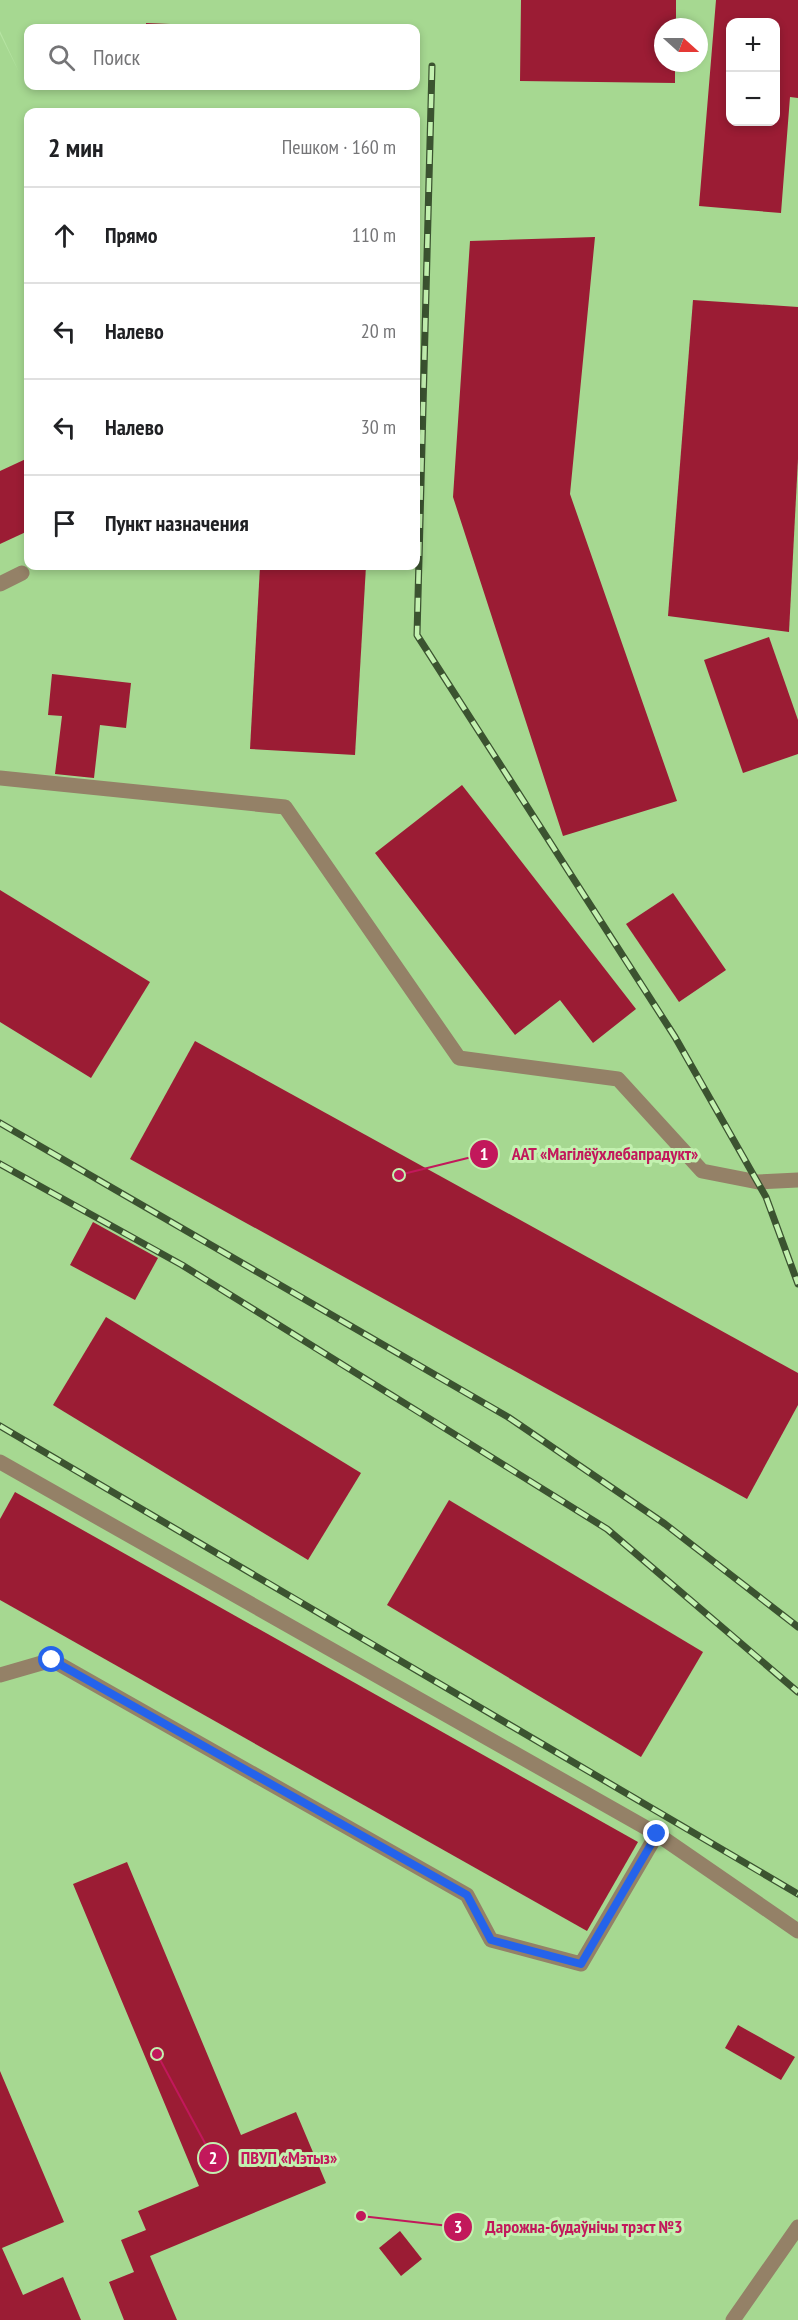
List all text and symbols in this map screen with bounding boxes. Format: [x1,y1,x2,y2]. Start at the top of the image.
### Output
north arrow [654,18,708,72]
map controls [726,18,780,126]
button: + [726,18,780,72]
search box [24,24,420,90]
icon: search [45,41,78,74]
text: Поиск [93,43,140,71]
button: − [726,72,780,126]
text: 2 мин [48,131,103,164]
text: Пешком · 160 m [282,134,396,160]
icon: ahead [48,219,81,252]
text: Прямо [105,221,158,249]
text: 110 m [352,222,396,248]
icon: left [48,315,81,348]
text: Налево [105,317,164,345]
text: 20 m [361,318,396,344]
icon: left [48,411,81,444]
text: Налево [105,413,164,441]
text: 30 m [361,414,396,440]
icon: arrive [48,507,81,540]
text: Пункт назначения [105,509,249,537]
callout: ААТ «Магілёўхлебапрадукт» [469,1136,711,1172]
text: 1 [480,1142,488,1165]
text: ААТ «Магілёўхлебапрадукт» [511,1142,698,1165]
route start [38,1646,64,1672]
route end [643,1820,669,1846]
callout: ПВУП «Мэтыз» [198,2140,349,2176]
text: 2 [209,2146,217,2169]
text: ПВУП «Мэтыз» [241,2146,337,2169]
callout: Дарожна-будаўнічы трэст №3 [443,2209,695,2245]
text: 3 [454,2215,462,2238]
text: Дарожна-будаўнічы трэст №3 [485,2215,683,2238]

